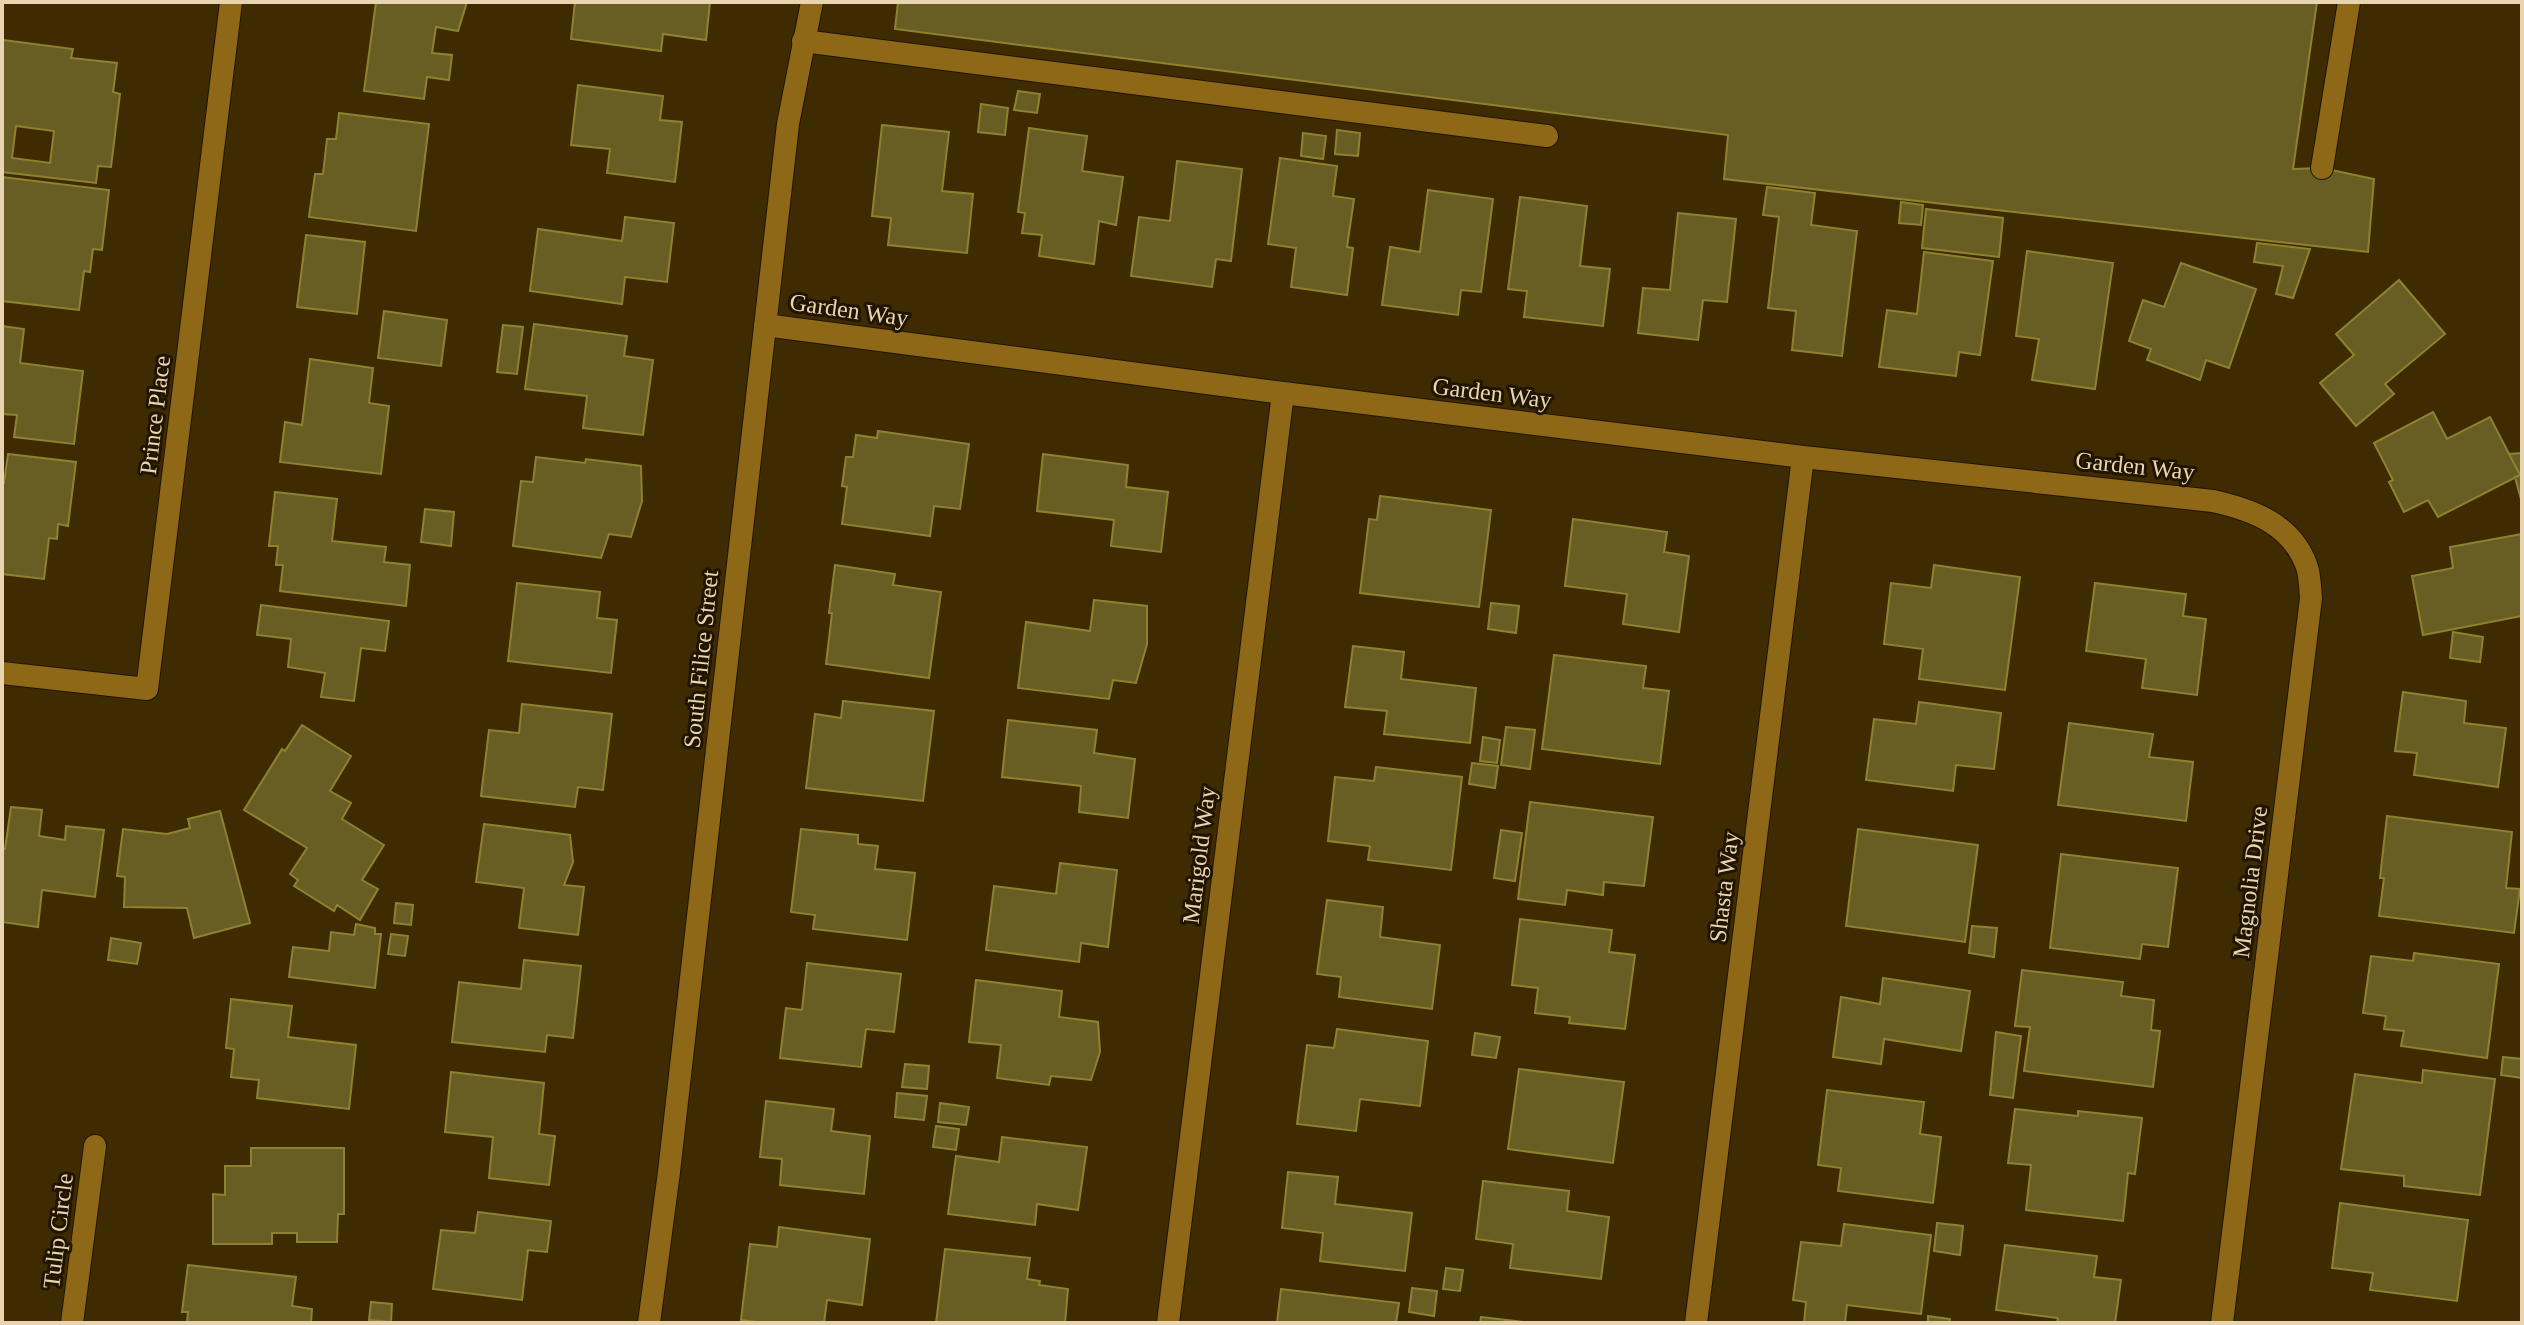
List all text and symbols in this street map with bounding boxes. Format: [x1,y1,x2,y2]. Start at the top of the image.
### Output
street label: Garden Way [788,289,910,331]
street label: Prince Place [135,354,175,476]
street label: Garden Way [1431,373,1553,413]
street label: Garden Way [2074,447,2196,485]
street label: South Filice Street [679,568,723,749]
street label: Marigold Way [1178,785,1220,925]
street label: Magnolia Drive [2228,805,2272,959]
street label: Shasta Way [1704,830,1744,944]
street label: Tulip Circle [38,1172,78,1290]

